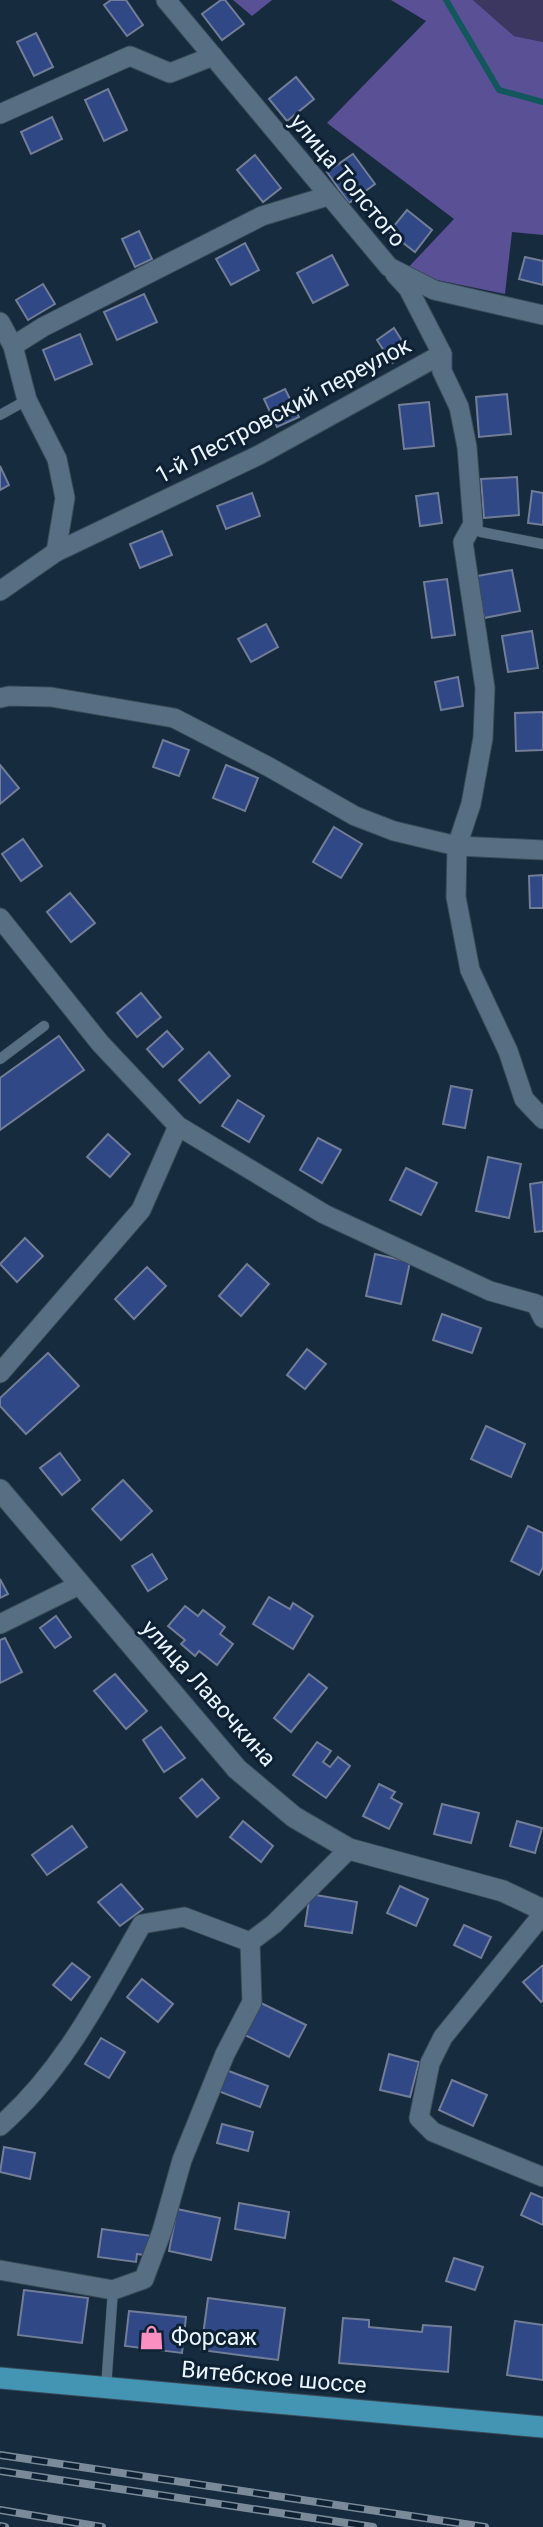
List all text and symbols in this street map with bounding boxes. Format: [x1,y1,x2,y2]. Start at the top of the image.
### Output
street label: улица Толстого [284,108,411,252]
street label: 1-й Лестровский переулок [151,331,416,489]
street label: улица Лавочкина [136,1614,282,1772]
shop icon: Форсаж [137,2323,165,2351]
place label: Форсаж [171,2324,257,2351]
street label: Витебское шоссе [180,2356,368,2399]

